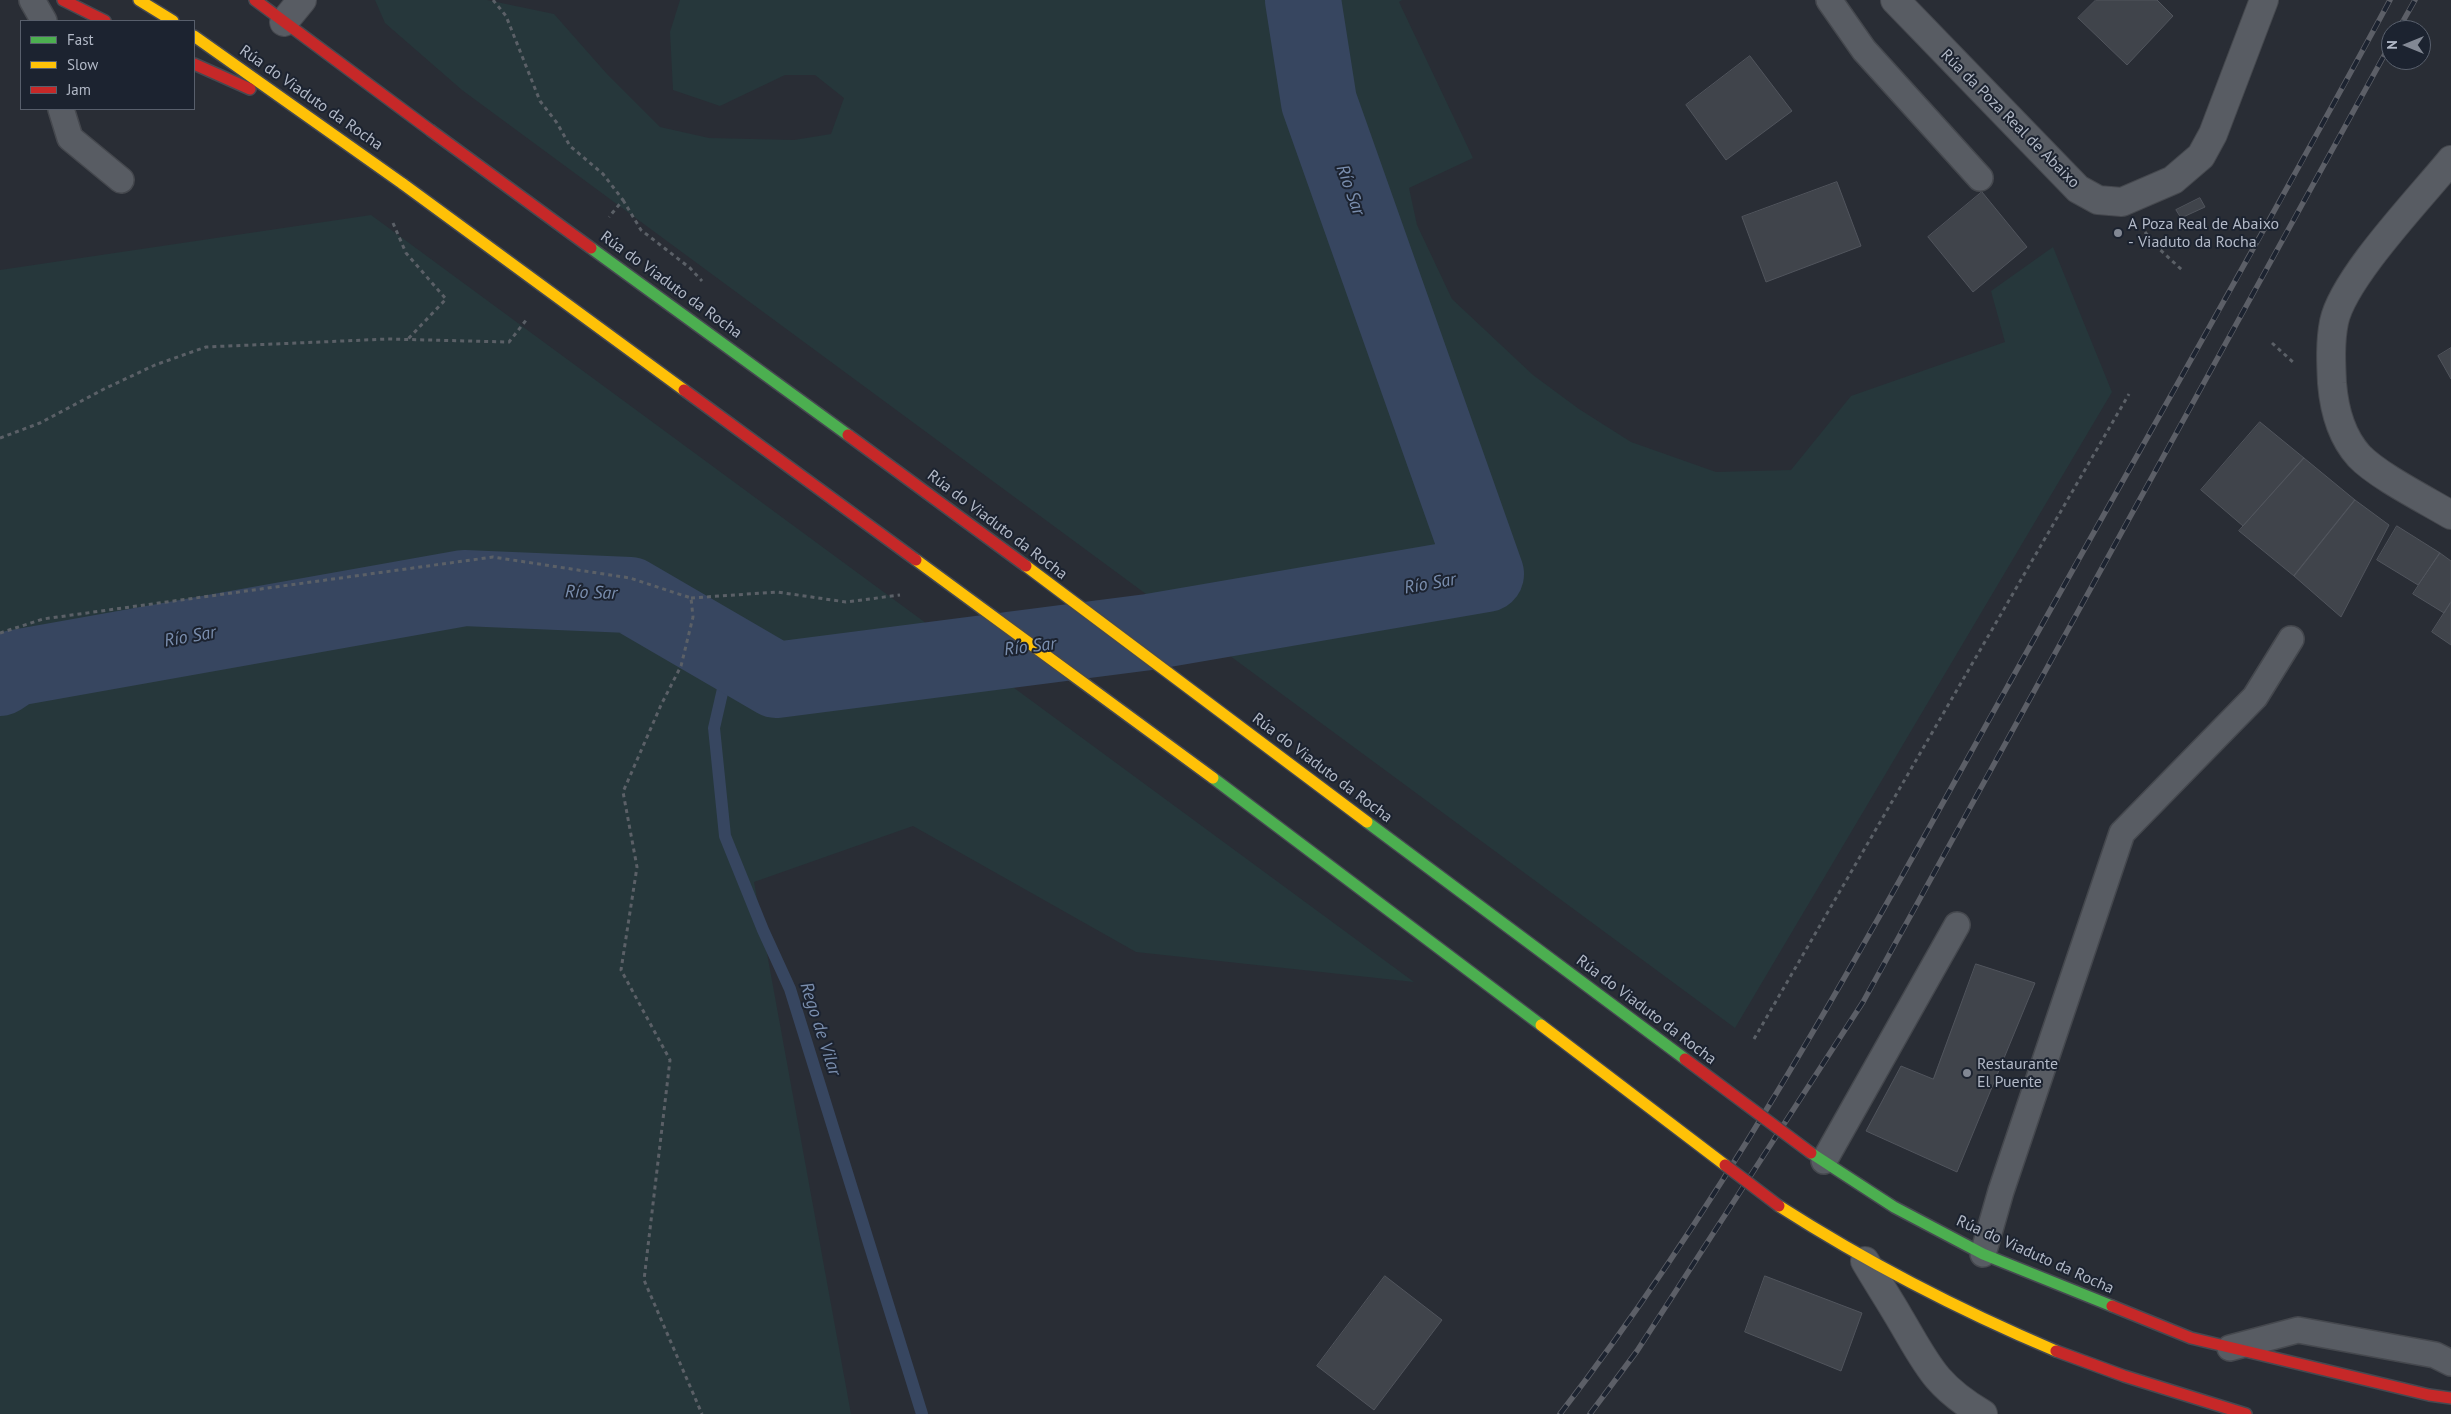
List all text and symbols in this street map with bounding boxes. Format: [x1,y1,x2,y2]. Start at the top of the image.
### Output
legend [20,20,195,110]
north arrow [2381,20,2431,70]
text: Fast [67,30,94,49]
text: N [2383,40,2401,50]
street label: Rúa do Viaduto da Rocha [236,41,386,155]
street label: Rúa da Poza Real de Abaixo [1937,46,2083,192]
text: Slow [67,55,98,74]
text: Jam [67,80,91,99]
water label: Río Sar [1331,162,1369,218]
place label: A Poza Real de Abaixo - Viaduto da Rocha [2128,214,2279,252]
street label: Rúa do Viaduto da Rocha [596,227,746,343]
marker: A Poza Real de Abaixo - Viaduto da Rocha [2112,227,2124,239]
street label: Rúa do Viaduto da Rocha [923,466,1071,584]
water label: Río Sar [1402,569,1458,599]
water label: Río Sar [565,581,617,605]
water label: Río Sar [162,622,218,652]
water label: Río Sar [1003,633,1057,661]
street label: Rúa do Viaduto da Rocha [1248,709,1396,827]
street label: Rúa do Viaduto da Rocha [1572,951,1720,1069]
water label: Rego de Vilar [795,980,845,1078]
place label: Restaurante El Puente [1977,1054,2058,1092]
marker: Restaurante El Puente [1961,1067,1973,1079]
street label: Rúa do Viaduto da Rocha [1953,1212,2117,1298]

